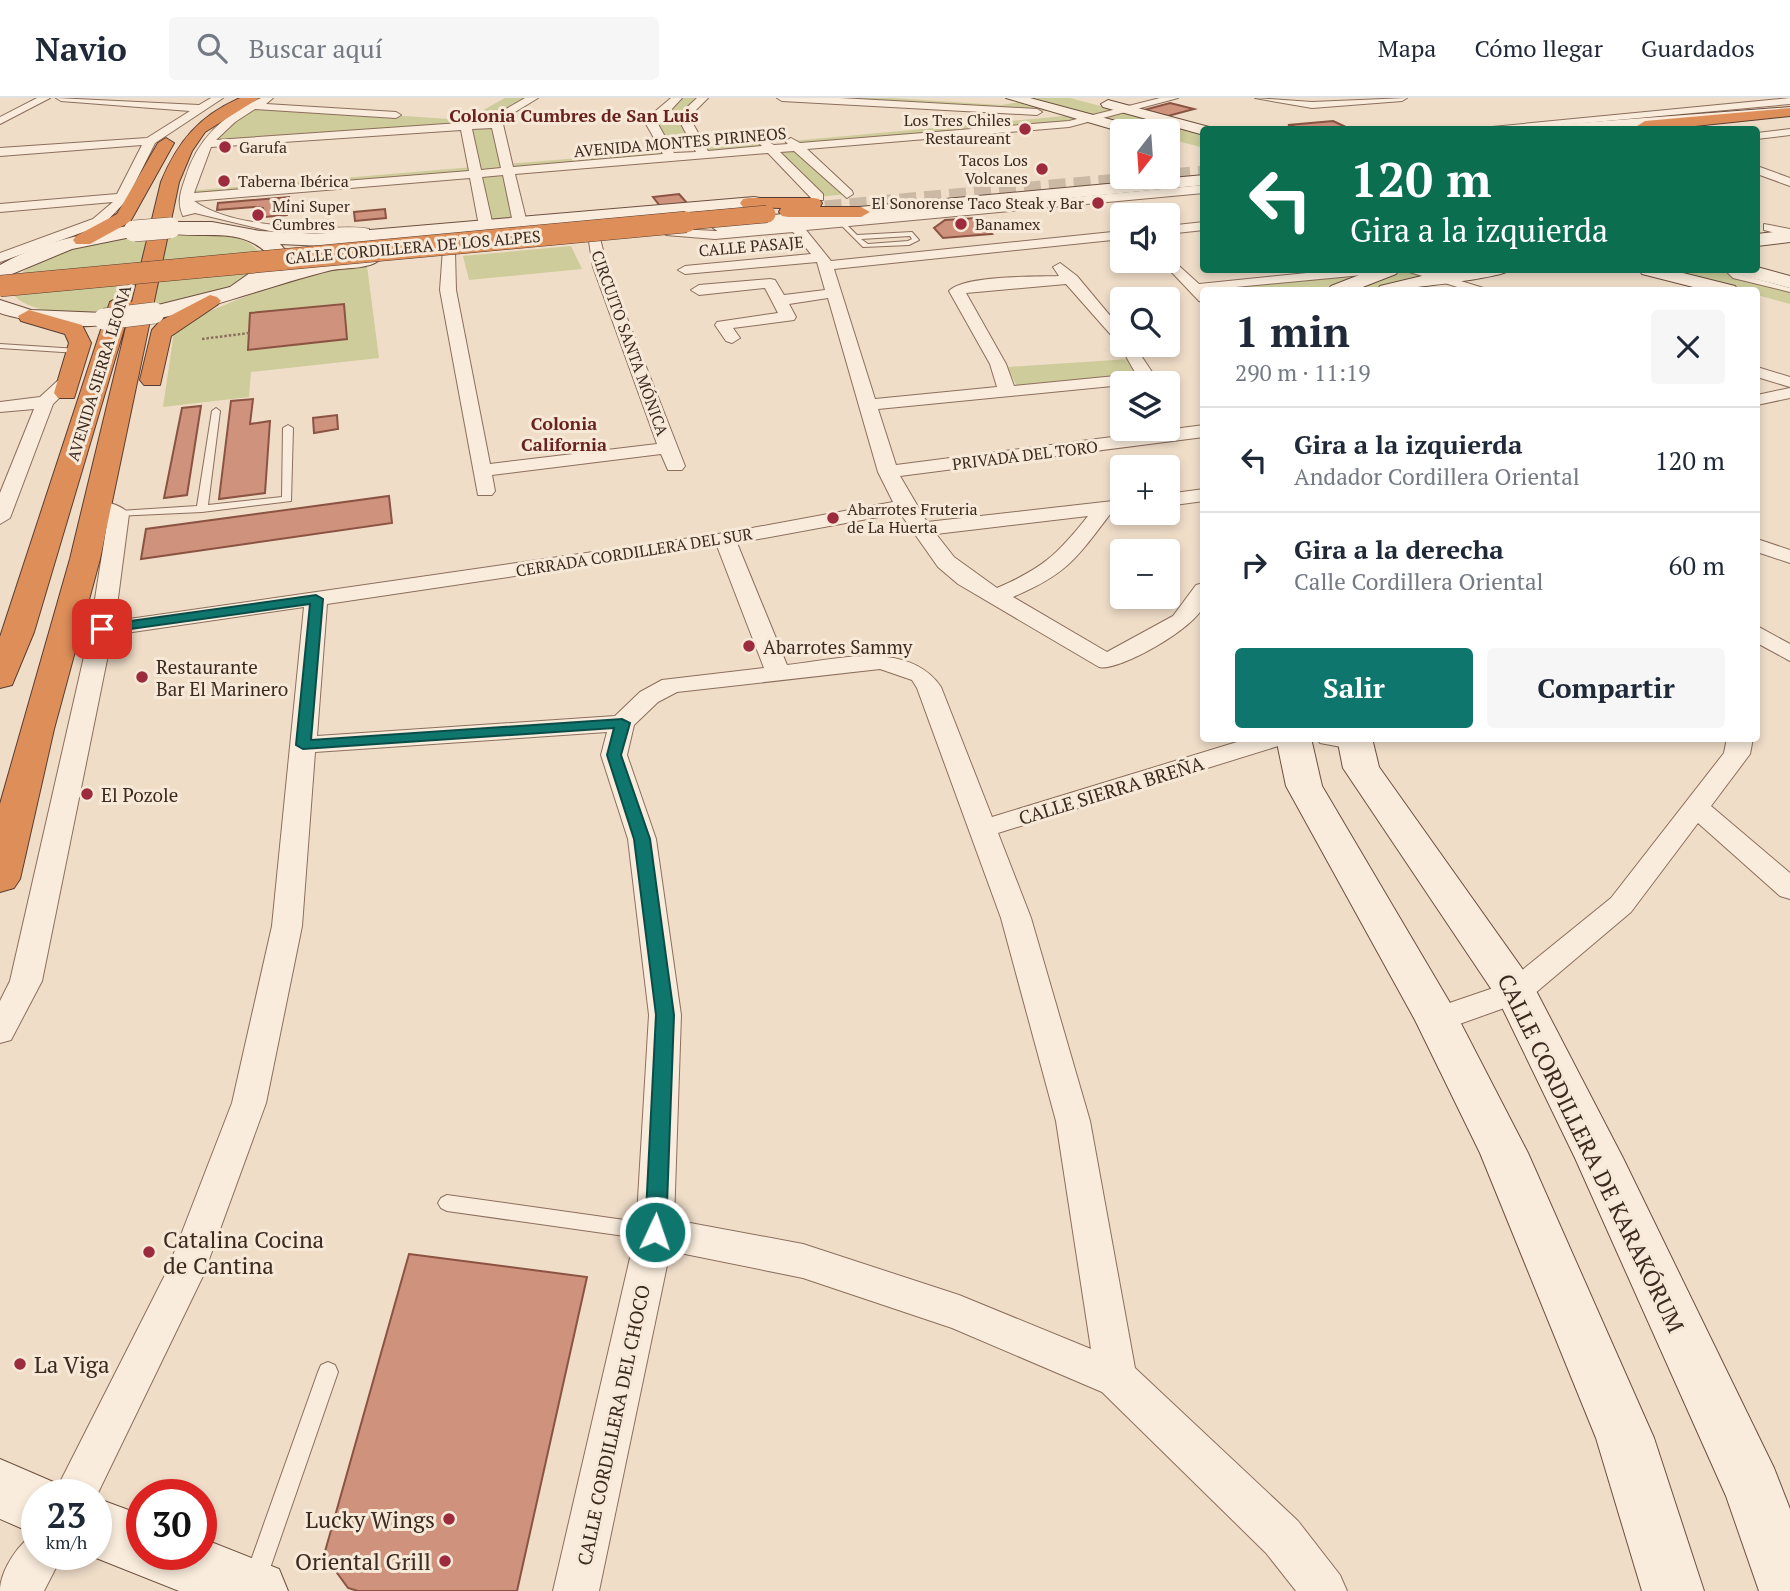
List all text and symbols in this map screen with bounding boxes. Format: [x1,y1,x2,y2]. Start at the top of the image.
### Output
search box [169,17,659,80]
text: Navio [35,27,127,70]
icon: search [193,29,231,67]
text: Buscar aquí [249,31,383,65]
text: Mapa [1378,32,1436,64]
text: Cómo llegar [1474,32,1603,64]
text: Guardados [1641,32,1755,64]
district label: Colonia Cumbres de San Luis [449,103,699,127]
place label: Los Tres Chiles Restaureant [904,109,1011,149]
north arrow [1110,119,1180,189]
map controls [1110,119,1180,609]
marker: Los Tres Chiles Restaureant [1017,121,1033,137]
street label: AVENIDA MONTES PIRINEOS [573,122,787,162]
place label: Garufa [239,136,287,158]
marker: Garufa [217,139,233,155]
text: 120 m [1350,146,1492,211]
place label: Tacos Los Volcanes [959,149,1028,189]
icon: left [1235,154,1326,245]
marker: Tacos Los Volcanes [1034,161,1050,177]
place label: Taberna Ibérica [238,170,349,192]
marker: Taberna Ibérica [216,173,232,189]
place label: El Sonorense Taco Steak y Bar [871,192,1085,214]
place label: Mini Super Cumbres [272,195,351,235]
marker: El Sonorense Taco Steak y Bar [1090,195,1106,211]
button: sound [1110,203,1180,273]
marker: Mini Super Cumbres [250,207,266,223]
text: Gira a la izquierda [1350,209,1608,251]
place label: Banamex [975,213,1041,235]
marker: Banamex [953,216,969,232]
street label: CALLE CORDILLERA DE LOS ALPES [284,225,542,269]
street label: CALLE PASAJE [698,230,804,262]
street label: CIRCUITO SANTA MÓNICA [586,247,674,439]
street label: AVENIDA SIERRA LEONA [62,282,136,464]
button: search [1110,287,1180,357]
text: 1 min [1235,303,1350,359]
button: close [1651,310,1725,384]
text: 290 m · 11:19 [1235,357,1370,388]
button: layers [1110,371,1180,441]
district label: Colonia California [521,411,607,456]
text: Gira a la izquierda [1294,427,1522,461]
street label: PRIVADA DEL TORO [951,435,1099,475]
icon: left [1235,441,1273,479]
text: 120 m [1655,443,1725,477]
button: + [1110,455,1180,525]
text: Andador Cordillera Oriental [1294,461,1580,492]
place label: Abarrotes Fruteria de La Huerta [847,498,978,538]
marker: Abarrotes Fruteria de La Huerta [825,510,841,526]
street label: CERRADA CORDILLERA DEL SUR [514,522,755,582]
text: Gira a la derecha [1294,532,1504,566]
button: − [1110,539,1180,609]
icon: right [1235,546,1273,584]
text: 60 m [1669,548,1725,582]
text: Calle Cordillera Oriental [1294,566,1543,597]
pin [72,599,132,659]
icon: arrive [83,610,121,648]
place label: Abarrotes Sammy [763,634,913,659]
marker: Abarrotes Sammy [741,638,757,654]
button: Salir [1235,648,1473,728]
button: Compartir [1487,648,1725,728]
place label: Restaurante Bar El Marinero [156,654,288,701]
marker: Restaurante Bar El Marinero [134,669,150,685]
street label: CALLE SIERRA BREÑA [1015,750,1207,830]
place label: El Pozole [101,782,178,807]
marker: El Pozole [79,786,95,802]
street label: CALLE CORDILLERA DE KARAKÓRUM [1490,968,1692,1338]
position arrow [618,1195,692,1269]
place label: Catalina Cocina de Cantina [163,1224,325,1281]
marker: Catalina Cocina de Cantina [141,1244,157,1260]
street label: CALLE CORDILLERA DEL CHOCO [571,1282,655,1568]
place label: La Viga [34,1349,110,1380]
marker: La Viga [12,1356,28,1372]
speed limit sign: 30 [126,1479,217,1570]
text: 23 [47,1492,86,1538]
place label: Lucky Wings [305,1504,435,1535]
marker: Lucky Wings [441,1511,457,1527]
text: km/h [46,1530,87,1554]
place label: Oriental Grill [295,1546,431,1577]
marker: Oriental Grill [437,1553,453,1569]

